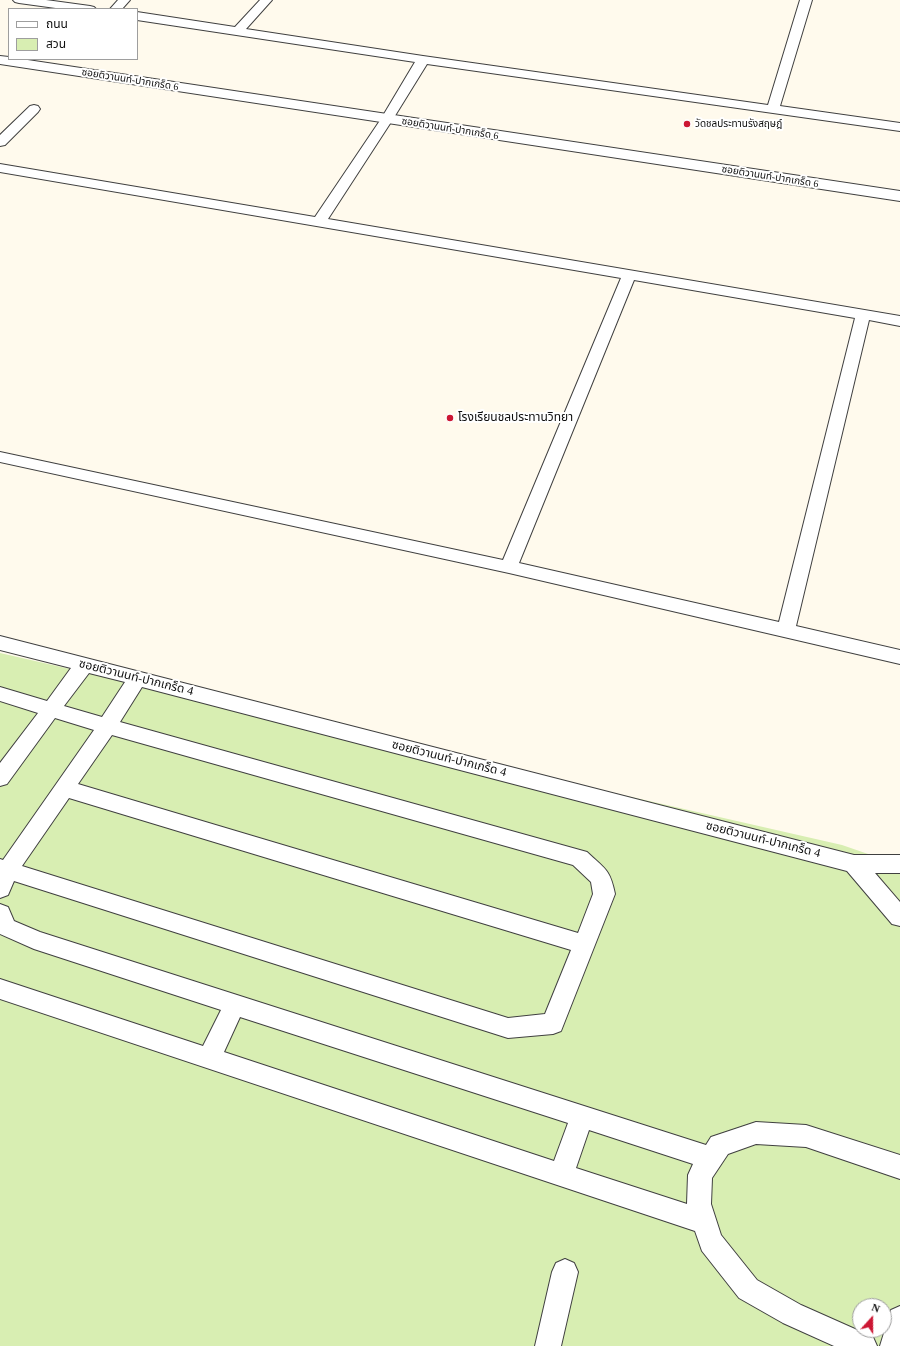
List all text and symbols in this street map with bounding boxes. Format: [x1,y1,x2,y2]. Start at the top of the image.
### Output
legend [8,8,138,60]
text: ถนน [46,17,68,31]
text: สวน [46,37,66,51]
street label: ซอยติวานนท์-ปากเกร็ด 6 [81,66,179,94]
street label: ซอยติวานนท์-ปากเกร็ด 6 [401,115,499,143]
place label: วัดชลประทานรังสฤษฎ์ [695,118,782,130]
marker: วัดชลประทานรังสฤษฎ์ [682,119,692,129]
street label: ซอยติวานนท์-ปากเกร็ด 6 [721,163,819,191]
place label: โรงเรียนชลประทานวิทยา [458,411,573,425]
marker: โรงเรียนชลประทานวิทยา [445,413,455,423]
street label: ซอยติวานนท์-ปากเกร็ด 4 [77,657,195,699]
street label: ซอยติวานนท์-ปากเกร็ด 4 [390,738,508,780]
street label: ซอยติวานนท์-ปากเกร็ด 4 [704,819,822,861]
north arrow [852,1298,892,1338]
text: N [870,1301,882,1315]

